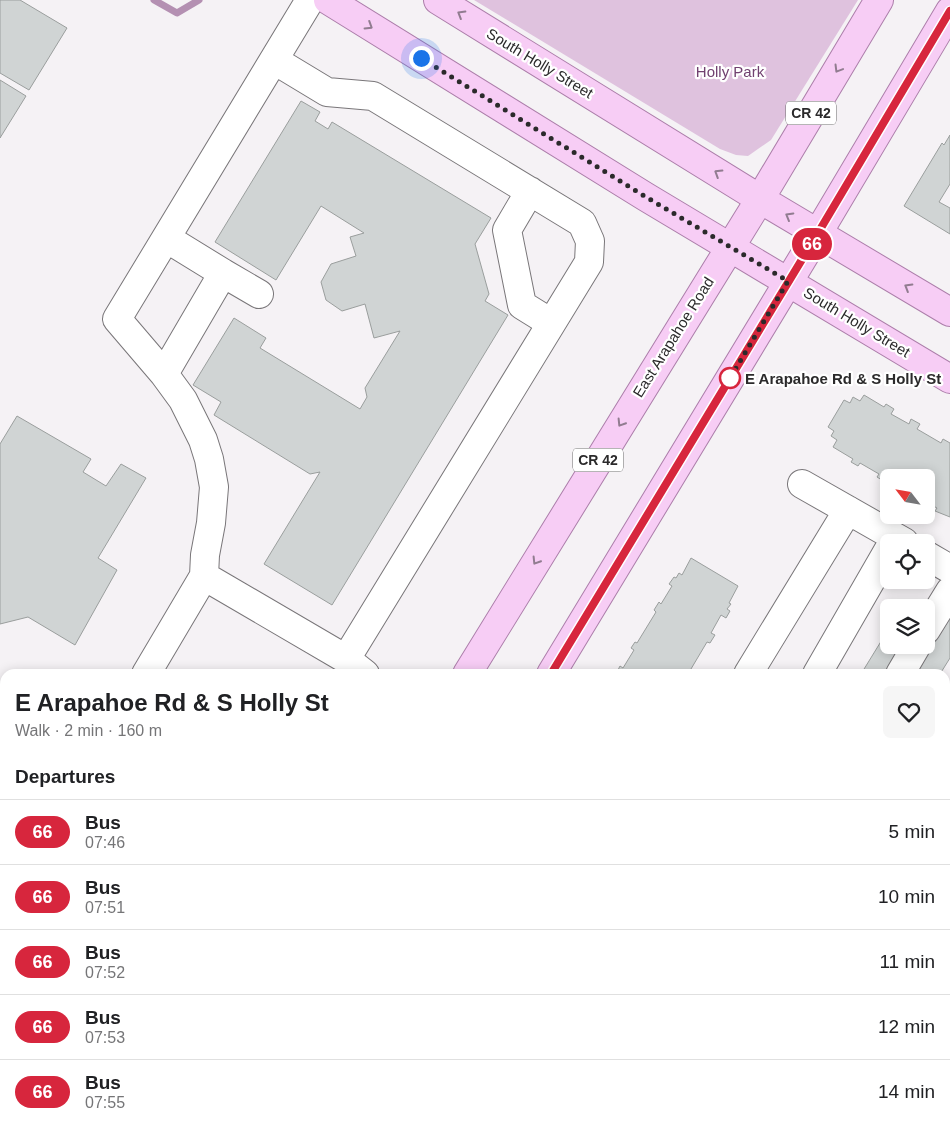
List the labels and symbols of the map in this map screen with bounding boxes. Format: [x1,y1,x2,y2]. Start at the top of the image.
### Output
one-way arrow [457,11,466,21]
one-way arrow [364,19,373,29]
street label: South Holly Street [484,25,597,102]
your location [409,46,434,71]
park label: Holly Park [696,63,765,80]
one-way arrow [834,64,844,73]
road number: CR 42 [786,102,836,125]
one-way arrow [715,170,724,180]
one-way arrow [785,213,794,223]
line badge: 66 [790,228,834,260]
street label: East Arapahoe Road [629,274,717,400]
street label: South Holly Street [801,284,914,361]
one-way arrow [905,284,914,294]
marker: E Arapahoe Rd & S Holly St [719,367,741,389]
place label: E Arapahoe Rd & S Holly St [745,370,941,387]
one-way arrow [617,417,627,426]
road number: CR 42 [573,448,623,472]
north arrow [880,469,935,524]
one-way arrow [532,555,542,564]

